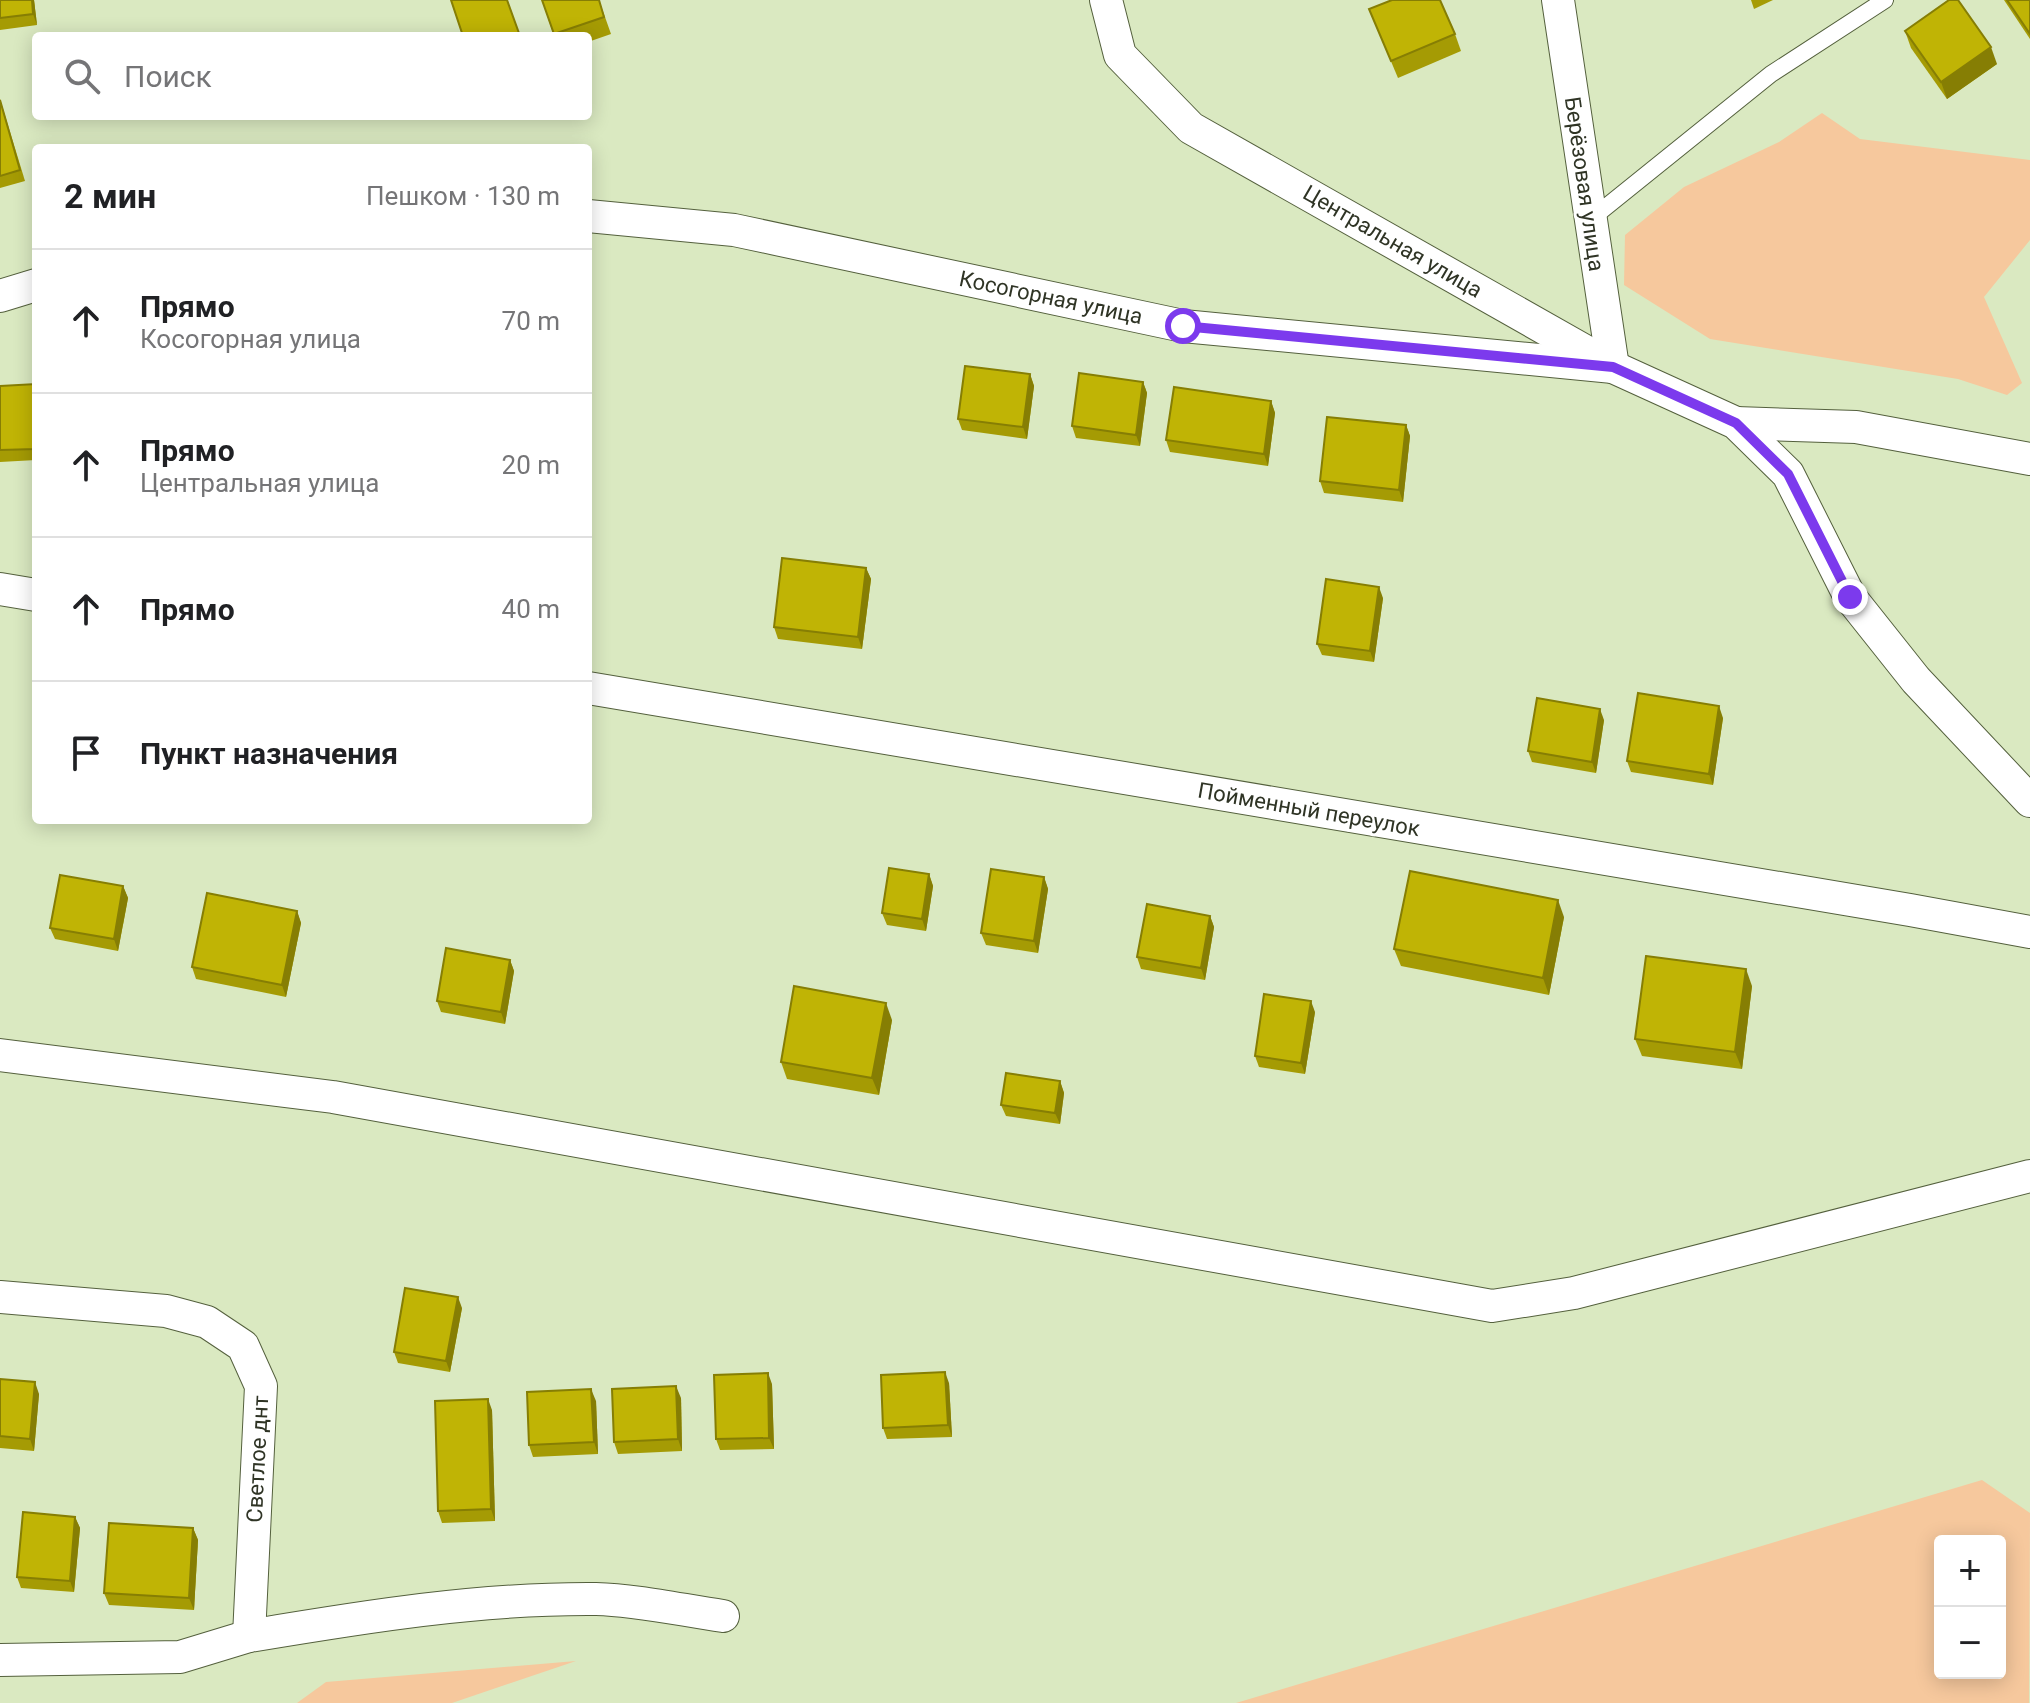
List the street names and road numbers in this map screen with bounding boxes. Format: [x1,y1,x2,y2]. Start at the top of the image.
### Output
street label: Берёзовая улица [1560,95,1609,273]
street label: Центральная улица [1299,180,1487,303]
street label: Косогорная улица [957,266,1145,329]
street label: Пойменный переулок [1196,778,1422,841]
street label: Светлое днт [242,1394,273,1523]

